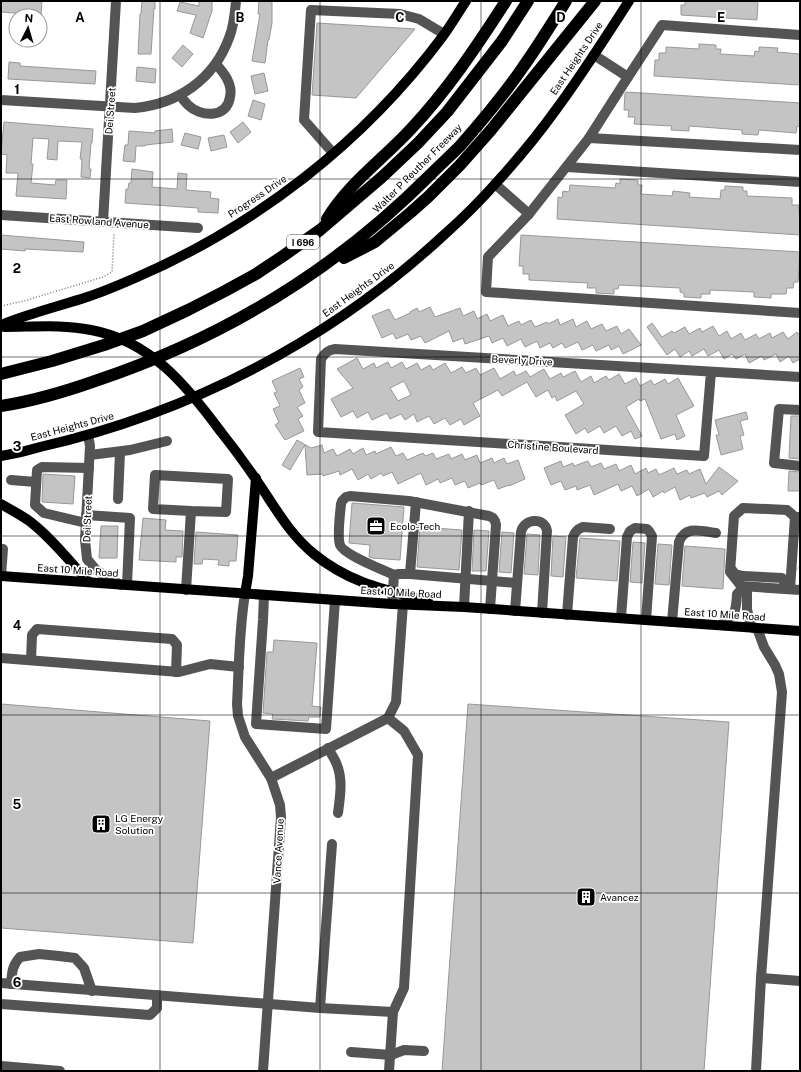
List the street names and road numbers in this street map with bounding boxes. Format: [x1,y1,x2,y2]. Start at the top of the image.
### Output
street label: East Heights Drive [547,19,605,97]
street label: Dei Street [102,87,118,135]
street label: Walter P Reuther Freeway [370,121,464,215]
street label: Progress Drive [225,172,289,220]
street label: East Rowland Avenue [49,212,150,230]
road number: I 696 [287,235,319,249]
street label: East Heights Drive [320,259,396,319]
street label: Beverly Drive [491,352,553,368]
street label: East Heights Drive [29,409,115,443]
street label: Christine Boulevard [507,438,599,456]
street label: Dei Street [80,495,94,543]
street label: East 10 Mile Road [37,561,119,579]
street label: East 10 Mile Road [360,584,442,600]
street label: East 10 Mile Road [684,605,766,623]
street label: Vance Avenue [270,818,286,884]

